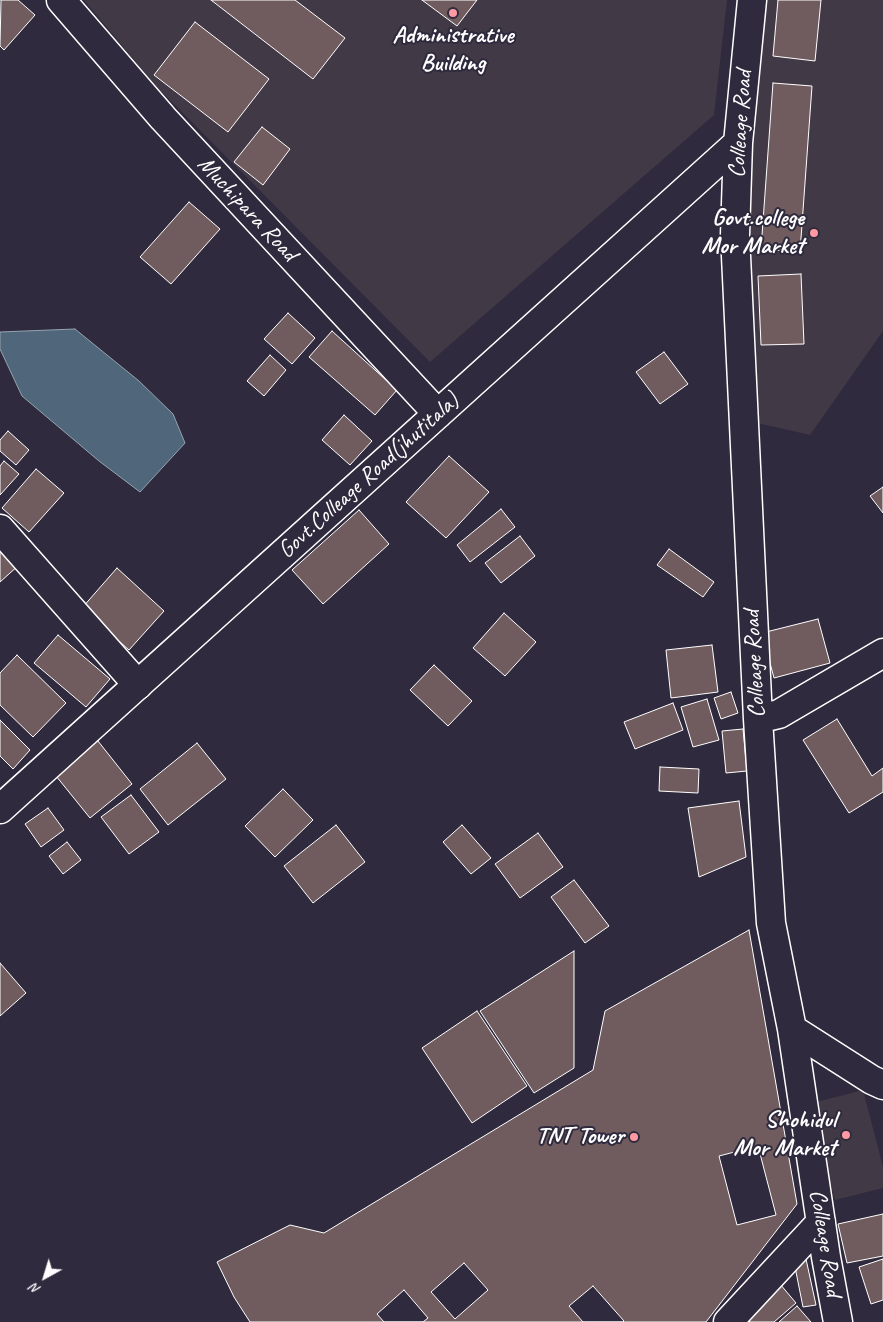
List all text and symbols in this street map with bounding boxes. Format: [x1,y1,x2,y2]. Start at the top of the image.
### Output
marker: Administrative Building [447,7,459,19]
place label: Administrative Building [393,22,513,78]
street label: Colleage Road [723,69,759,179]
street label: Muchipara Road [191,150,303,268]
place label: Govt.college Mor Market [702,205,804,261]
marker: Govt.college Mor Market [808,227,820,239]
street label: Govt.Colleage Road(jhutitala) [272,387,466,565]
street label: Colleage Road [738,609,772,719]
place label: Shohidul Mor Market [734,1107,836,1163]
place label: TNT Tower [536,1123,624,1151]
marker: Shohidul Mor Market [840,1129,852,1141]
marker: TNT Tower [628,1131,640,1143]
street label: Colleage Road [802,1187,848,1299]
north arrow [20,1252,70,1302]
text: N [27,1280,44,1298]

